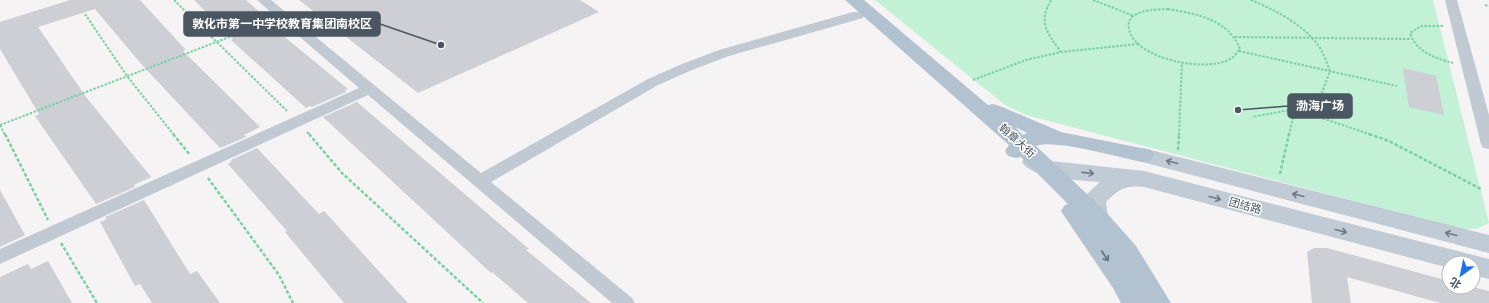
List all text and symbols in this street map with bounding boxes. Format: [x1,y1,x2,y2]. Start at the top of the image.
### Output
callout: 敦化市第一中学校教育集团南校区 [184,12,380,36]
text: 敦化市第一中学校教育集团南校区 [192,17,372,31]
callout: 渤海广场 [1288,94,1352,118]
text: 渤海广场 [1296,99,1344,113]
street label: 翰章大街 [996,121,1038,161]
one-way arrow [1166,158,1179,166]
one-way arrow [1081,170,1094,177]
one-way arrow [1292,191,1305,198]
one-way arrow [1208,195,1221,202]
street label: 团结路 [1227,195,1263,217]
one-way arrow [1334,227,1347,235]
one-way arrow [1445,230,1458,237]
one-way arrow [1101,250,1109,261]
north arrow [1441,255,1481,295]
text: 北 [1448,275,1464,291]

